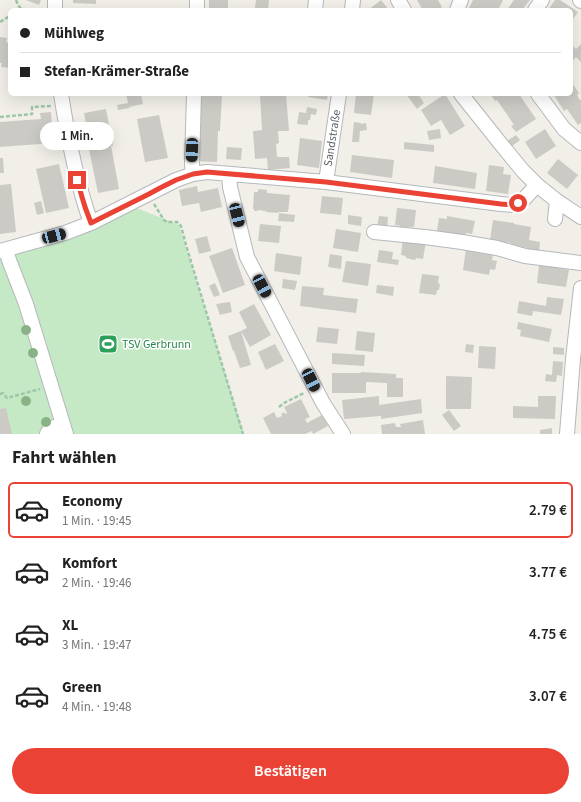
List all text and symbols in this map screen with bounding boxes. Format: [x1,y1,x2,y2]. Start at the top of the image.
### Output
text: Mühlweg [44,23,104,44]
text: Stefan-Krämer-Straße [44,61,189,82]
street label: Sandstraße [320,108,345,168]
callout: 1 Min. [40,122,114,150]
text: 1 Min. [60,127,94,145]
car [186,138,198,162]
route end [68,171,86,189]
route start [509,194,527,212]
car [228,202,246,228]
car [41,227,67,245]
car [251,273,273,299]
sports icon: TSV Gerbrunn [97,333,119,355]
place label: TSV Gerbrunn [122,336,191,353]
car [300,367,322,393]
text: Fahrt wählen [12,445,117,470]
text: Economy [62,491,123,512]
icon: car [14,492,50,528]
text: 2.79 € [529,500,567,521]
text: 1 Min. · 19:45 [62,512,132,530]
text: Komfort [62,553,117,574]
icon: car [14,554,50,590]
text: 3.77 € [529,562,567,583]
text: 2 Min. · 19:46 [62,574,132,592]
text: XL [62,615,78,636]
icon: car [14,616,50,652]
text: 4.75 € [529,624,567,645]
text: 3 Min. · 19:47 [62,636,132,654]
text: Green [62,677,102,698]
icon: car [14,678,50,714]
text: 3.07 € [529,686,567,707]
text: 4 Min. · 19:48 [62,698,132,716]
button: Bestätigen [12,748,569,794]

